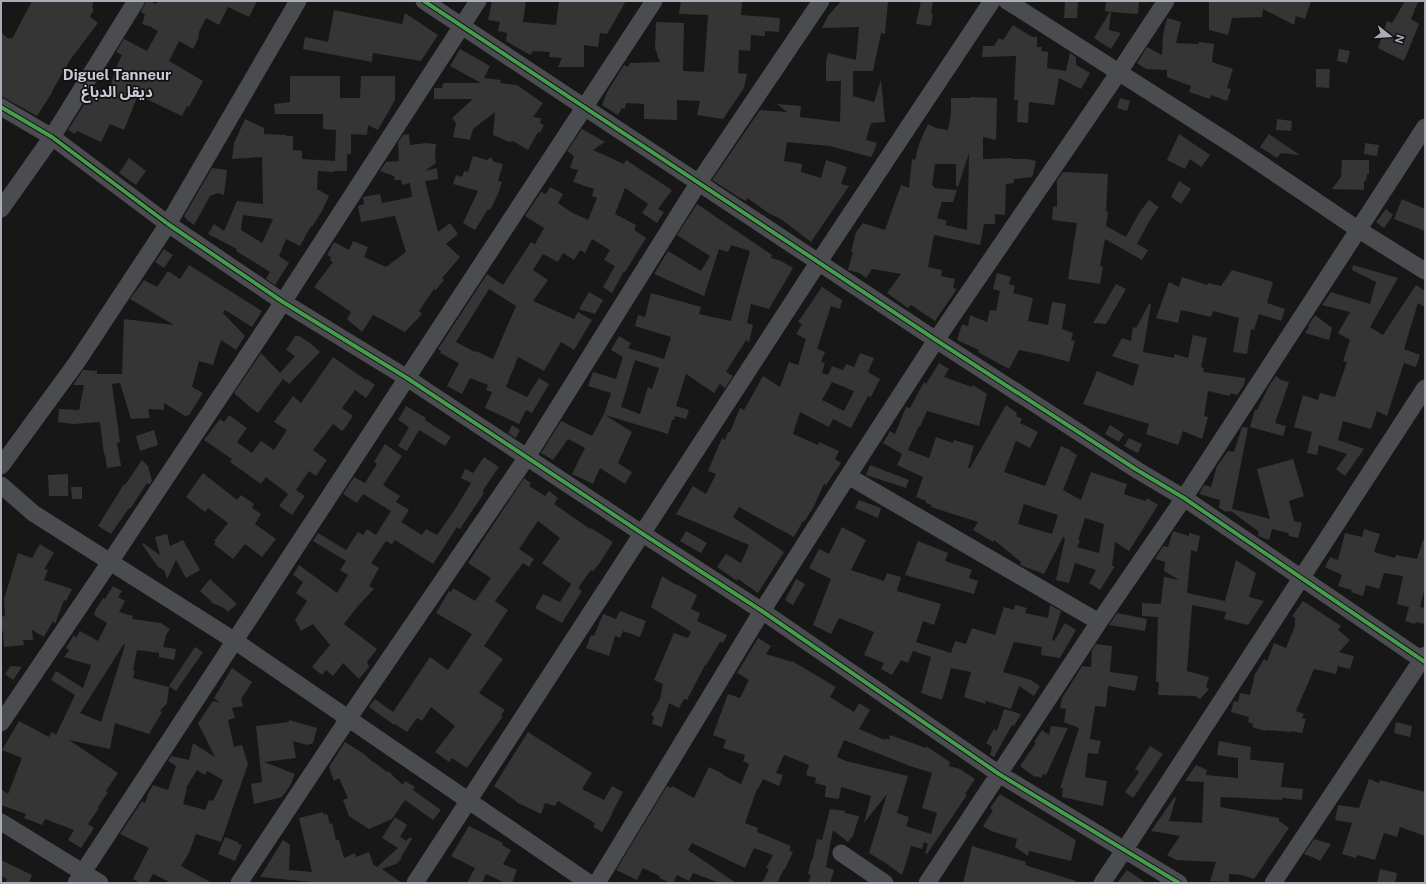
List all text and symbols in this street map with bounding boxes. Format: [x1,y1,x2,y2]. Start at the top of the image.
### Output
north arrow [1370,16,1410,56]
text: N [1393,33,1407,45]
district label: Diguel Tanneur ديقل الدباغ [63,66,171,103]

